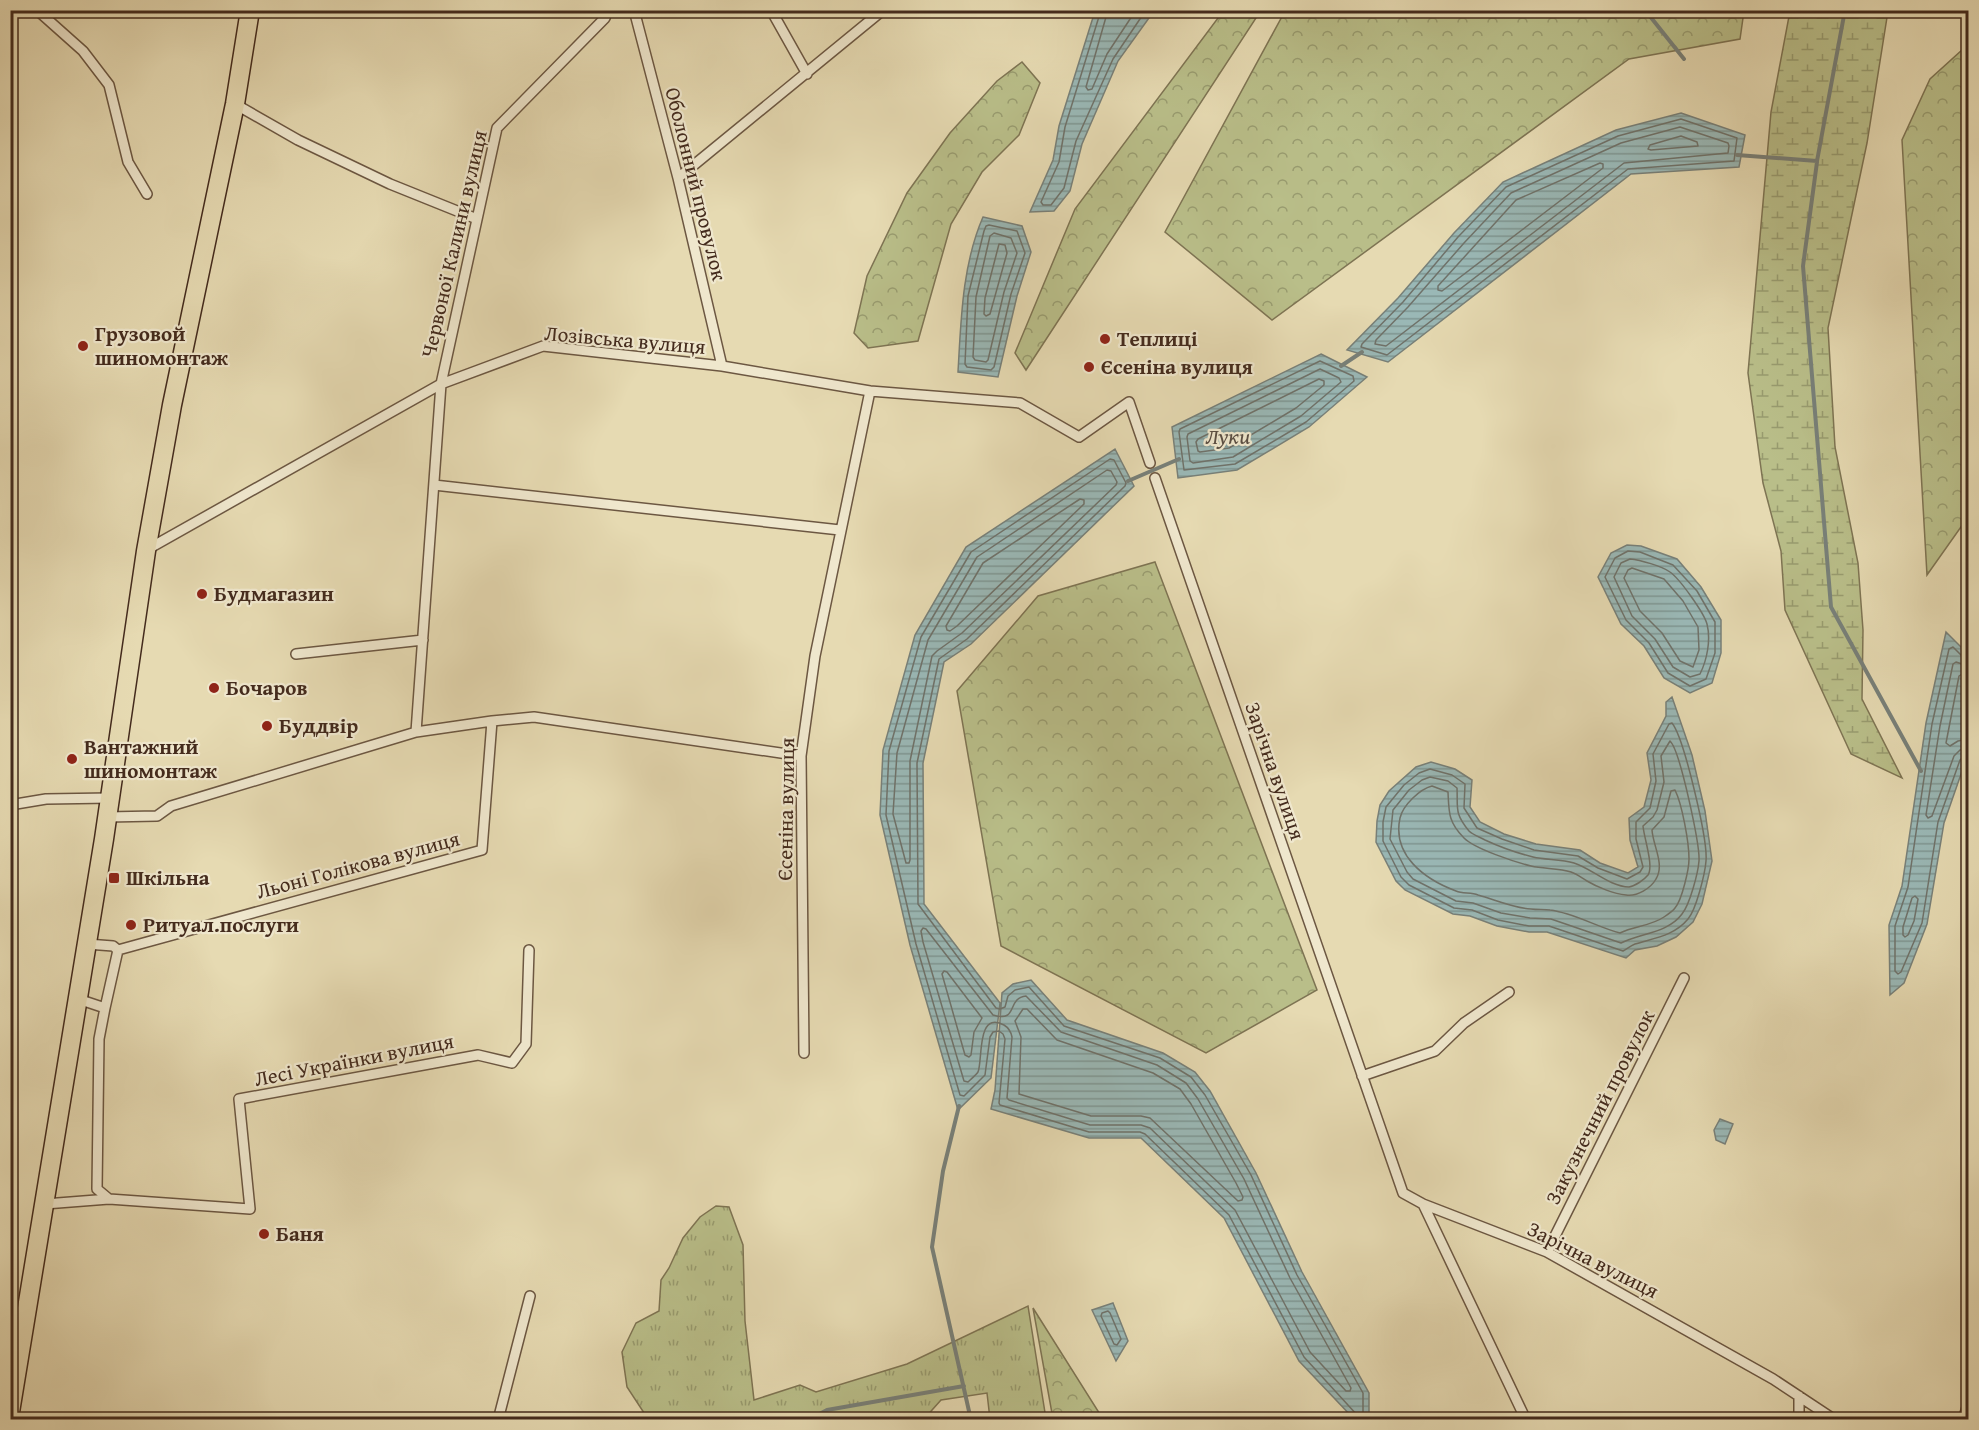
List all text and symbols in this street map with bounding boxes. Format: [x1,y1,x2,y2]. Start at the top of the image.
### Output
street label: Оболонний провулок [657,84,736,284]
street label: Червоної Калини вулиця [412,127,495,361]
street label: Лозівська вулиця [543,317,707,362]
place label: Грузовой шиномонтаж [95,318,228,373]
place label: Теплиці [1117,323,1198,354]
marker: Теплиці [1098,332,1112,346]
marker: Грузовой шиномонтаж [76,339,90,353]
place label: Єсеніна вулиця [1101,351,1253,382]
marker: Єсеніна вулиця [1082,360,1096,374]
water label: Луки [1206,420,1250,452]
place label: Будмагазин [214,578,334,609]
marker: Будмагазин [195,587,209,601]
place label: Бочаров [226,672,307,703]
marker: Бочаров [207,681,221,695]
street label: Зарічна вулиця [1237,698,1314,844]
place label: Буддвір [279,710,358,741]
marker: Буддвір [260,719,274,733]
place label: Вантажний шиномонтаж [84,731,217,786]
street label: Єсеніна вулиця [769,737,802,881]
marker: Вантажний шиномонтаж [65,752,79,766]
street label: Льоні Голікова вулиця [253,822,463,907]
place label: Шкільна [126,862,210,893]
marker: Шкільна [107,871,121,885]
place label: Ритуал.послуги [143,909,299,940]
marker: Ритуал.послуги [124,918,138,932]
street label: Закузнечний провулок [1537,1004,1662,1210]
street label: Лесі Українки вулиця [252,1025,457,1094]
street label: Зарічна вулиця [1522,1213,1665,1306]
place label: Баня [276,1218,324,1249]
marker: Баня [257,1227,271,1241]

